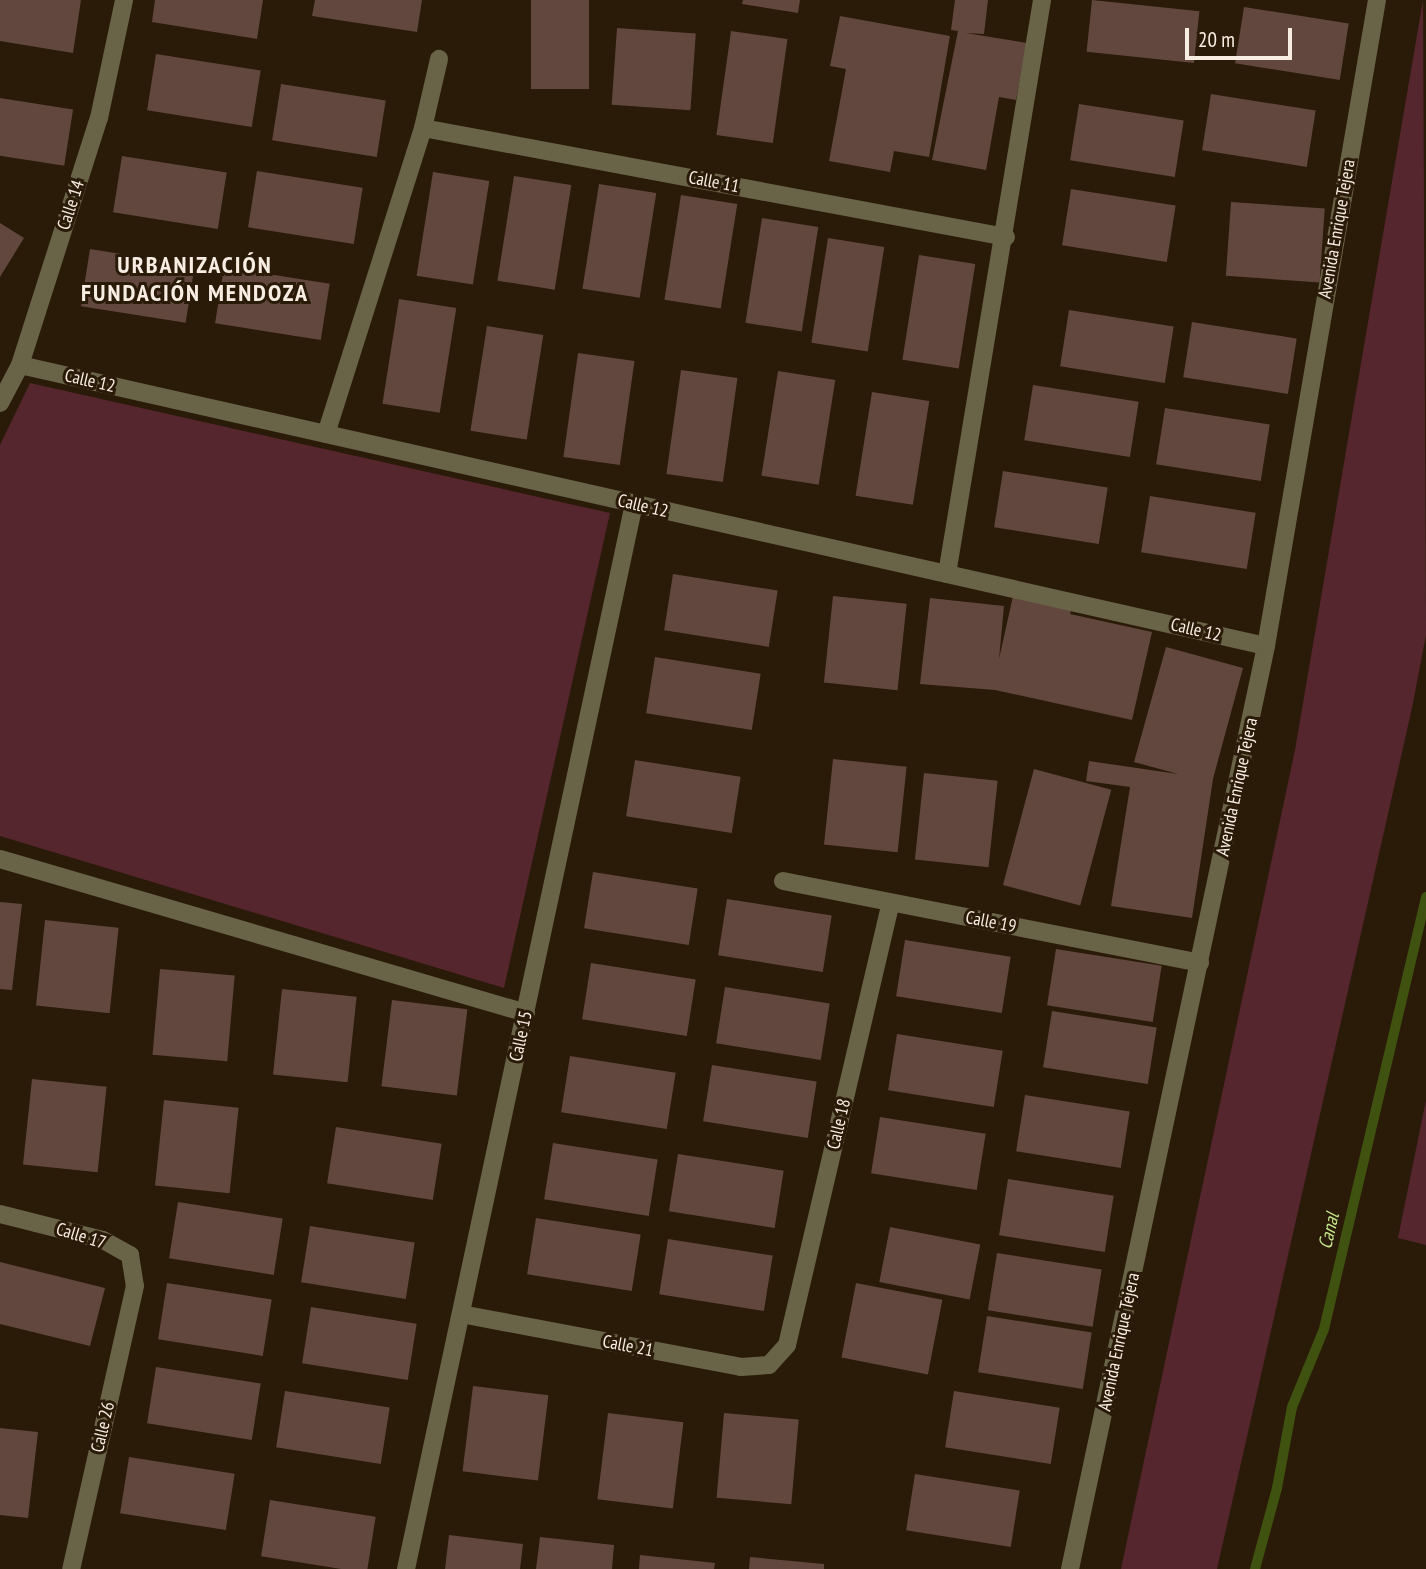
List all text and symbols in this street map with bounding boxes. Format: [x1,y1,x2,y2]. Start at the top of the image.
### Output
scale bar [1188,14,1295,58]
text: 20 m [1198,26,1235,53]
street label: Avenida Enrique Tejera [1314,158,1360,300]
street label: Calle 11 [687,167,741,197]
street label: Calle 14 [53,177,89,233]
district label: URBANIZACIÓN FUNDACIÓN MENDOZA [83,251,307,307]
street label: Calle 12 [63,365,117,397]
street label: Calle 12 [616,490,670,522]
street label: Calle 12 [1169,614,1223,646]
street label: Avenida Enrique Tejera [1212,716,1262,858]
street label: Calle 19 [964,907,1018,937]
street label: Calle 15 [505,1009,537,1063]
street label: Calle 18 [823,1097,855,1151]
water label: Canal [1314,1211,1344,1251]
street label: Calle 17 [53,1218,109,1254]
street label: Avenida Enrique Tejera [1094,1271,1144,1413]
street label: Calle 21 [601,1331,655,1361]
street label: Calle 26 [87,1400,119,1454]

